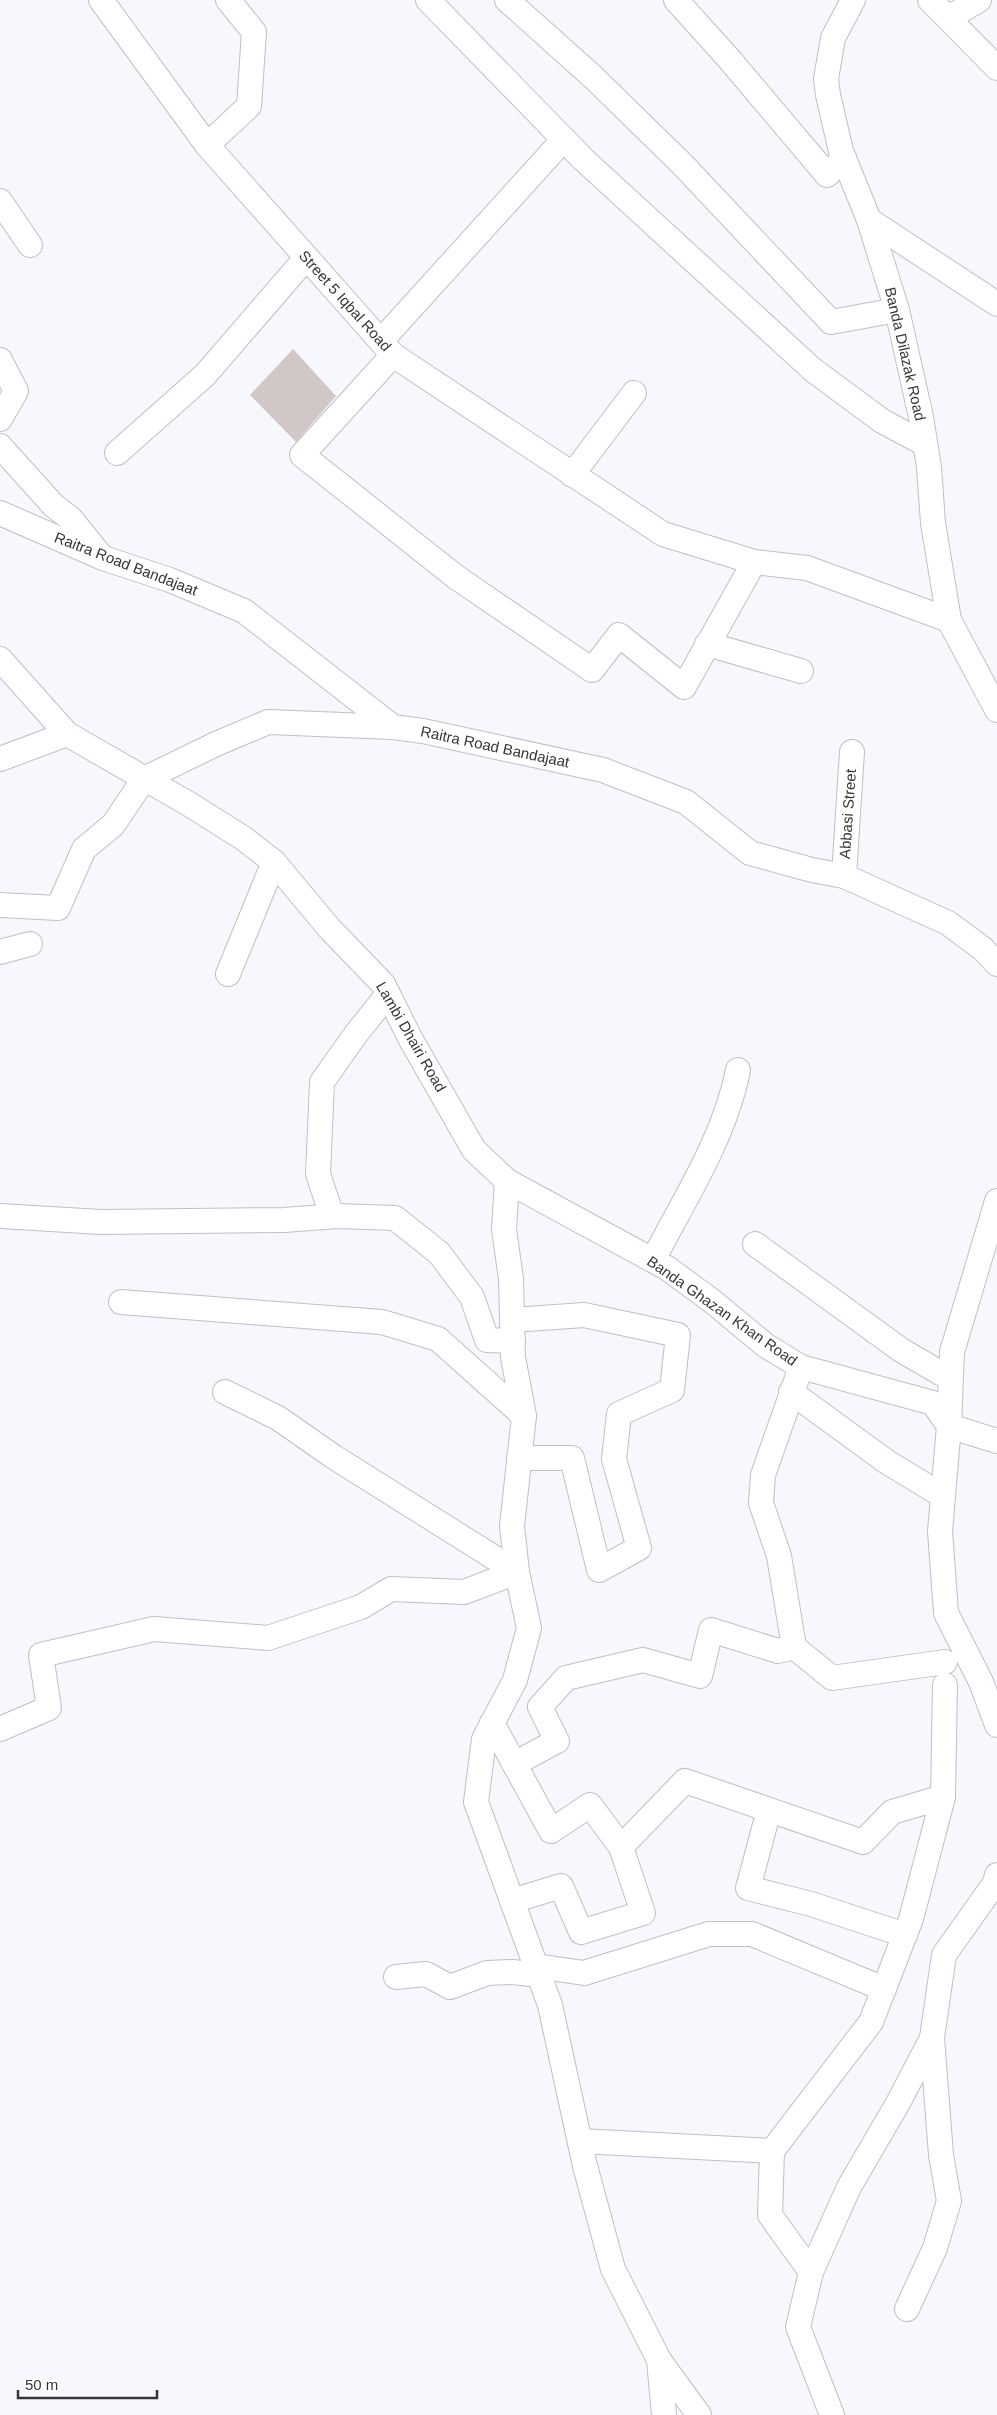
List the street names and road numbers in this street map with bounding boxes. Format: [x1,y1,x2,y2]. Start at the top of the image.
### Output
street label: Street 5 Iqbal Road [296,247,395,354]
street label: Banda Dilazak Road [882,285,929,422]
street label: Raitra Road Bandajaat [52,528,201,599]
street label: Raitra Road Bandajaat [419,722,572,771]
street label: Abbasi Street [836,768,859,859]
street label: Lambi Dhairi Road [373,979,450,1095]
street label: Banda Ghazan Khan Road [644,1252,801,1369]

